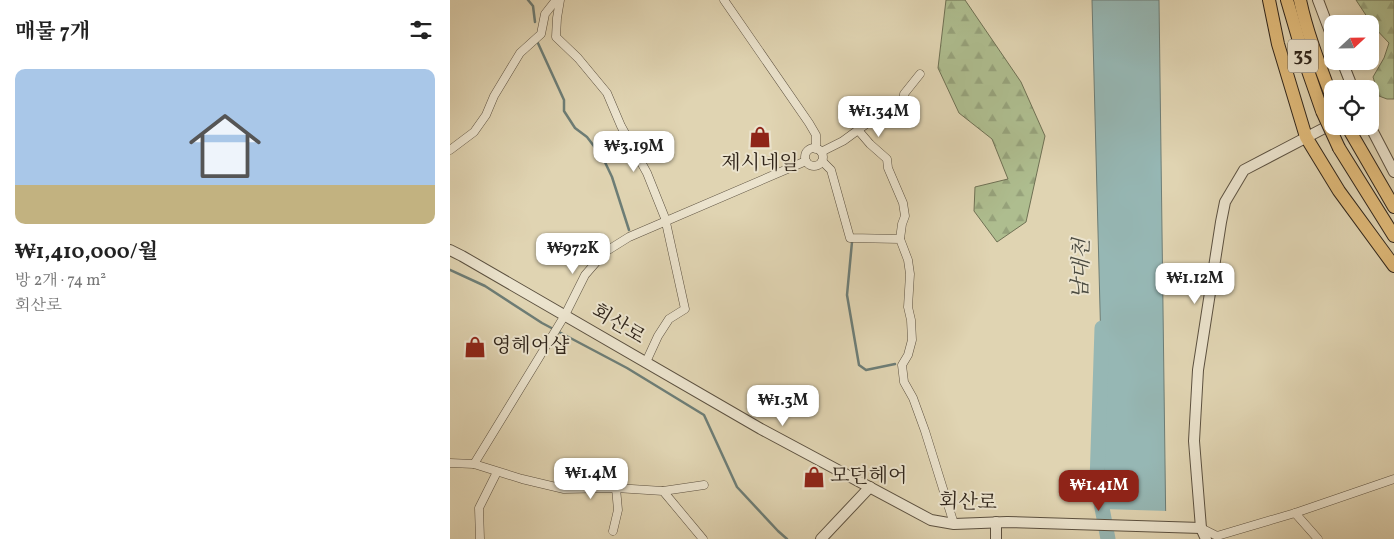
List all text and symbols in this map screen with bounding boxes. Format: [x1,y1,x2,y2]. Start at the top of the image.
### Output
north arrow [1324,15,1379,70]
map controls [1324,15,1379,135]
icon: filters [407,16,435,44]
text: 매물 7개 [15,18,90,47]
road number: 35 [1288,40,1318,72]
button: locate [1324,80,1379,135]
pin: ₩1.34M [838,96,920,138]
icon: home [180,101,270,191]
text: ₩1.34M [849,101,909,123]
shop icon: 제시네일 [747,124,773,150]
pin: ₩3.19M [593,130,675,173]
text: ₩3.19M [604,136,664,158]
place label: 제시네일 [721,150,799,178]
pin: ₩972K [538,232,608,275]
water label: 남대천 [1066,236,1098,300]
text: ₩1,410,000/월 [15,238,158,267]
text: ₩972K [547,238,599,260]
pin: ₩1.12M [1154,262,1236,305]
text: ₩1.12M [1166,268,1224,290]
text: 방 2개 · 74 m² [15,270,106,292]
text: 회산로 [15,295,61,317]
street label: 회산로 [586,298,650,352]
place label: 영헤어샵 [492,333,570,361]
shop icon: 영헤어샵 [462,334,488,360]
pin: ₩1.3M [748,384,818,427]
text: ₩1.3M [758,390,808,412]
pin: ₩1.4M [556,458,626,500]
text: ₩1.4M [565,463,617,485]
place label: 모던헤어 [830,463,907,491]
shop icon: 모던헤어 [801,464,827,490]
pin: ₩1.41M [1058,470,1140,512]
text: ₩1.41M [1070,475,1128,497]
street label: 회산로 [939,488,997,518]

